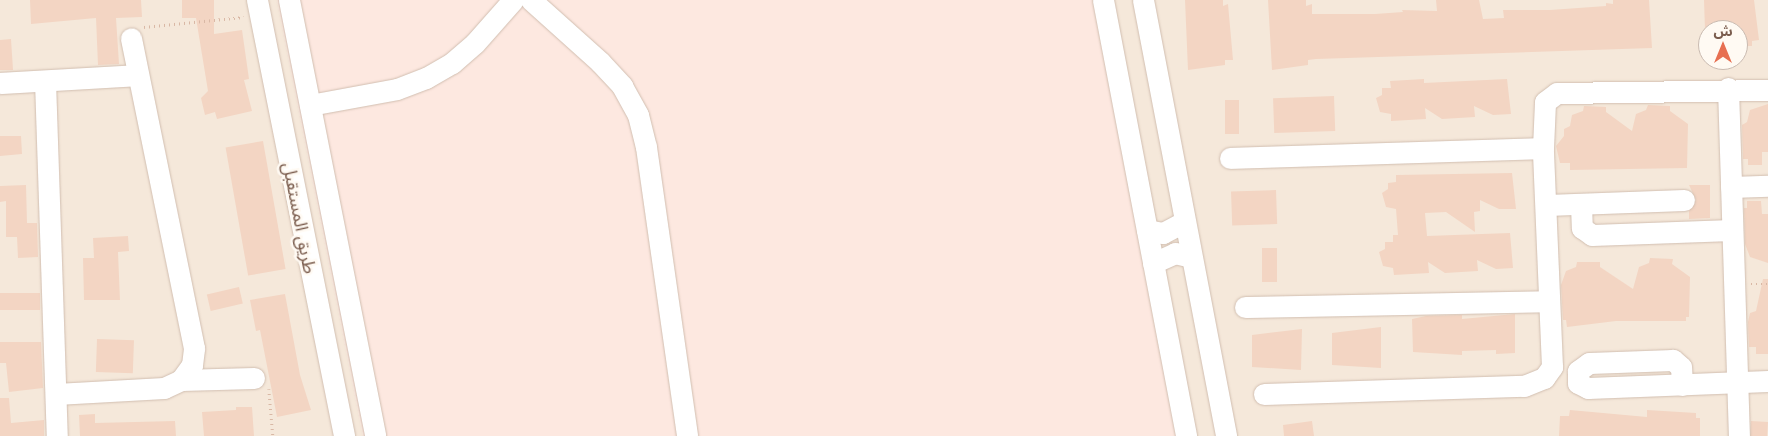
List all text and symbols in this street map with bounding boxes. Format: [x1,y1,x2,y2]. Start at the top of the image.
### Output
north arrow [1698,20,1748,70]
text: ش [1713,21,1733,40]
street label: طريق المستقبل [279,160,321,276]

